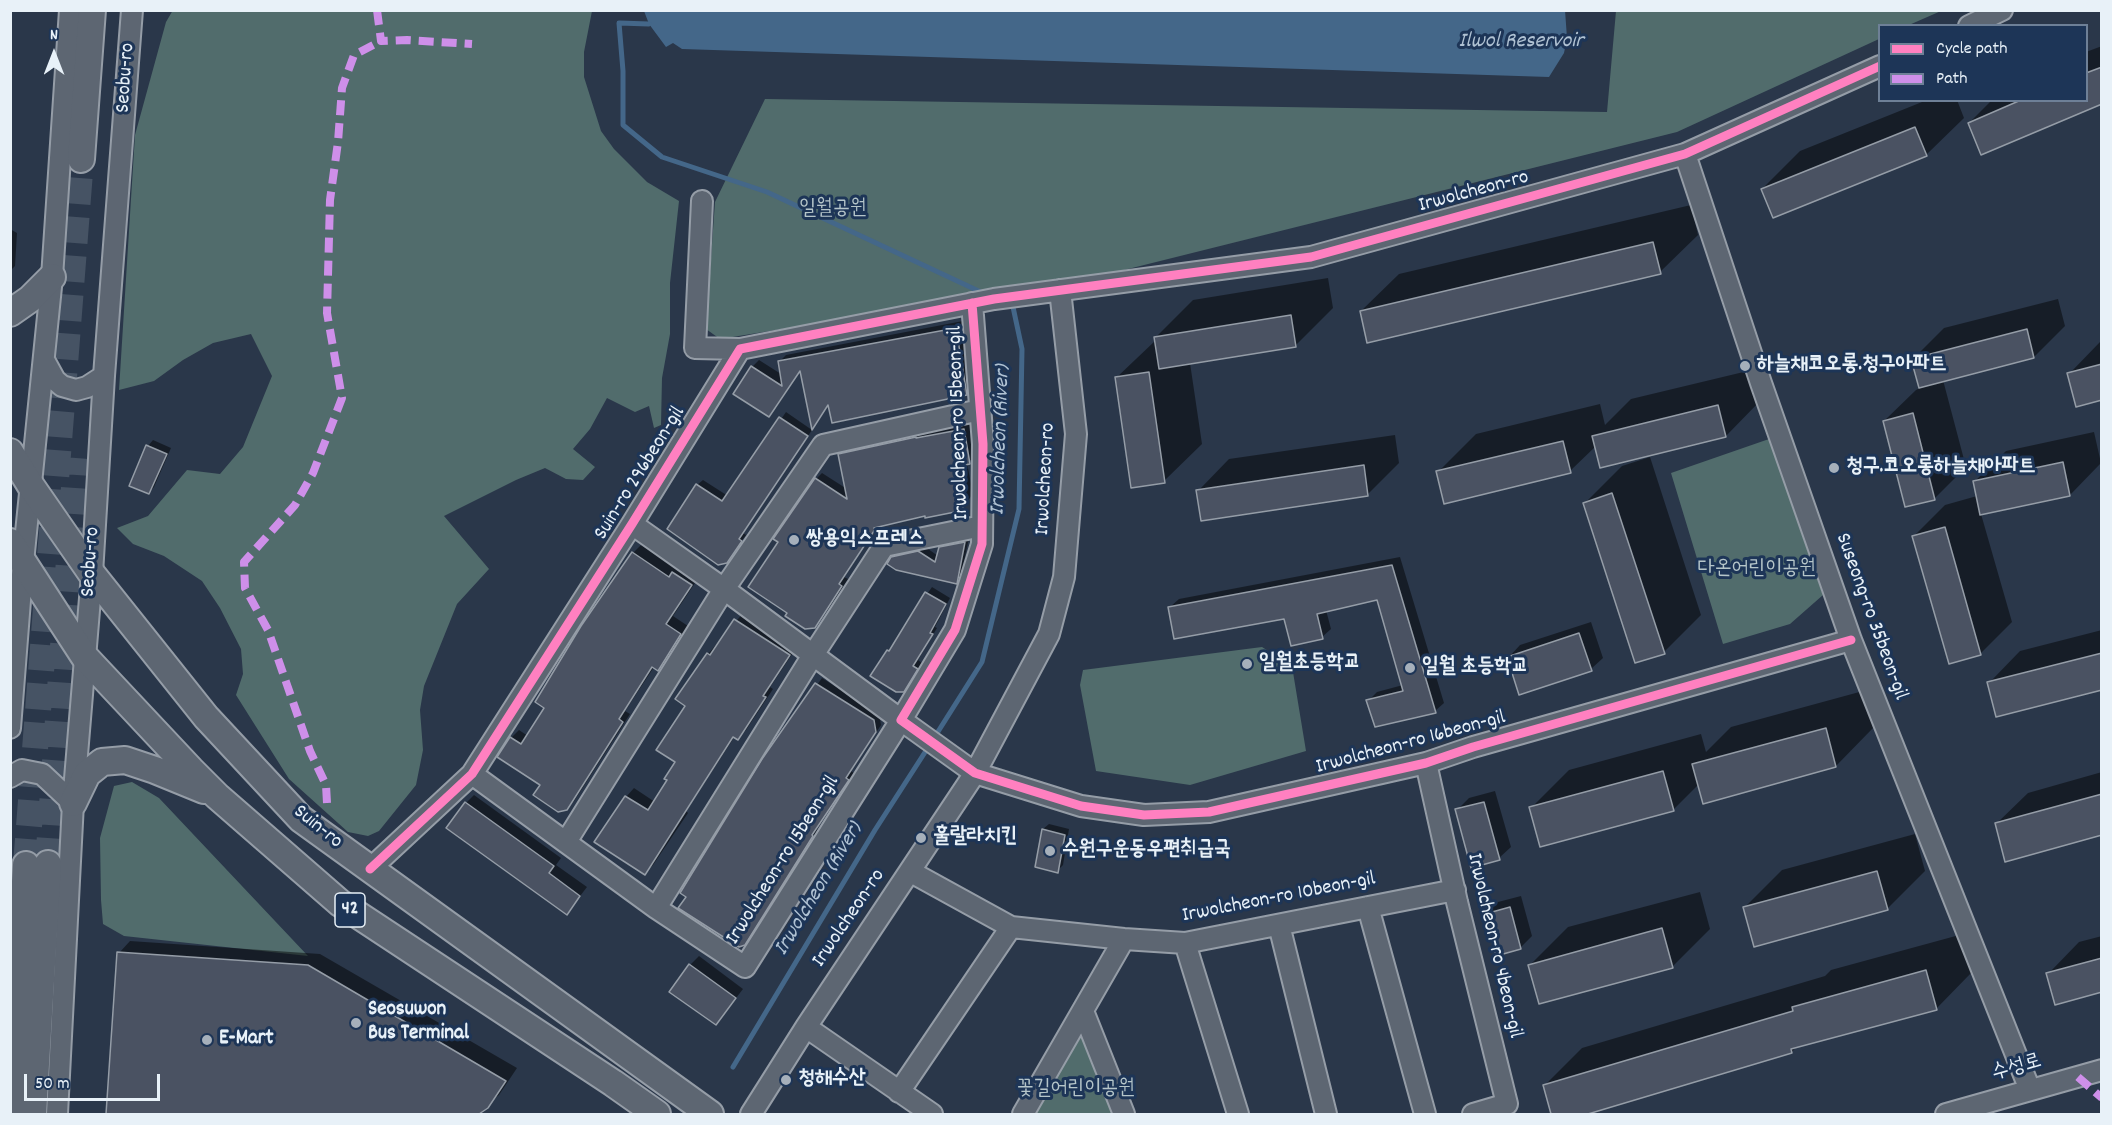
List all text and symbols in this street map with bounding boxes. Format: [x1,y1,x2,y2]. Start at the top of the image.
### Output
north arrow [24,24,84,84]
text: N [50,24,58,47]
legend [1878,24,2088,102]
water label: Ilwol Reservoir [1459,30,1583,56]
text: Cycle path [1936,37,2007,62]
street label: Seobu-ro [112,42,142,114]
text: Path [1936,67,1968,92]
street label: Irwolcheon-ro [1416,166,1532,220]
park label: 일월공원 [799,197,867,223]
street label: Irwolcheon-ro 15beon-gil [944,325,976,521]
place label: 하늘채코오롱.청구아파트 [1757,353,1946,379]
marker: 하늘채코오롱.청구아파트 [1738,359,1752,373]
water label: Irwolcheon (River) [986,364,1018,516]
street label: Suin-ro 296beon-gil [590,403,692,545]
street label: Irwolcheon-ro [1031,422,1063,536]
place label: 청구.코오롱하늘채아파트 [1846,455,2035,481]
marker: 청구.코오롱하늘채아파트 [1827,461,1841,475]
street label: Seobu-ro [77,526,107,598]
place label: 쌍용익스프레스 [806,527,924,553]
street label: Suseong-ro 35beon-gil [1828,530,1912,704]
marker: 쌍용익스프레스 [787,533,801,547]
park label: 다온어린이공원 [1698,557,1816,583]
place label: 일월초등학교 [1259,651,1360,677]
place label: 일월 초등학교 [1422,655,1528,681]
marker: 일월초등학교 [1240,657,1254,671]
marker: 일월 초등학교 [1403,661,1417,675]
street label: Irwolcheon-ro 16beon-gil [1313,707,1509,781]
street label: Irwolcheon-ro 15beon-gil [722,772,846,950]
street label: Suin-ro [287,801,347,855]
water label: Irwolcheon (River) [770,819,870,961]
place label: 훌랄라치킨 [933,825,1017,851]
marker: 훌랄라치킨 [914,831,928,845]
place label: 수원구운동우편취급국 [1062,838,1231,864]
marker: 수원구운동우편취급국 [1043,844,1057,858]
street label: Irwolcheon-ro 4beon-gil [1459,851,1527,1041]
street label: Irwolcheon-ro [808,865,892,973]
street label: Irwolcheon-ro 10beon-gil [1180,868,1378,930]
road number: 42 [335,893,365,927]
place label: Seosuwon Bus Terminal [368,998,469,1048]
marker: Seosuwon Bus Terminal [349,1016,363,1030]
place label: E-Mart [219,1027,273,1053]
marker: E-Mart [200,1033,214,1047]
street label: 수성로 [1989,1050,2045,1088]
scale bar [27,1062,164,1100]
place label: 청해수산 [798,1067,866,1093]
text: 50 m [35,1072,70,1097]
marker: 청해수산 [779,1073,793,1087]
park label: 꽃길어린이공원 [1017,1077,1135,1103]

